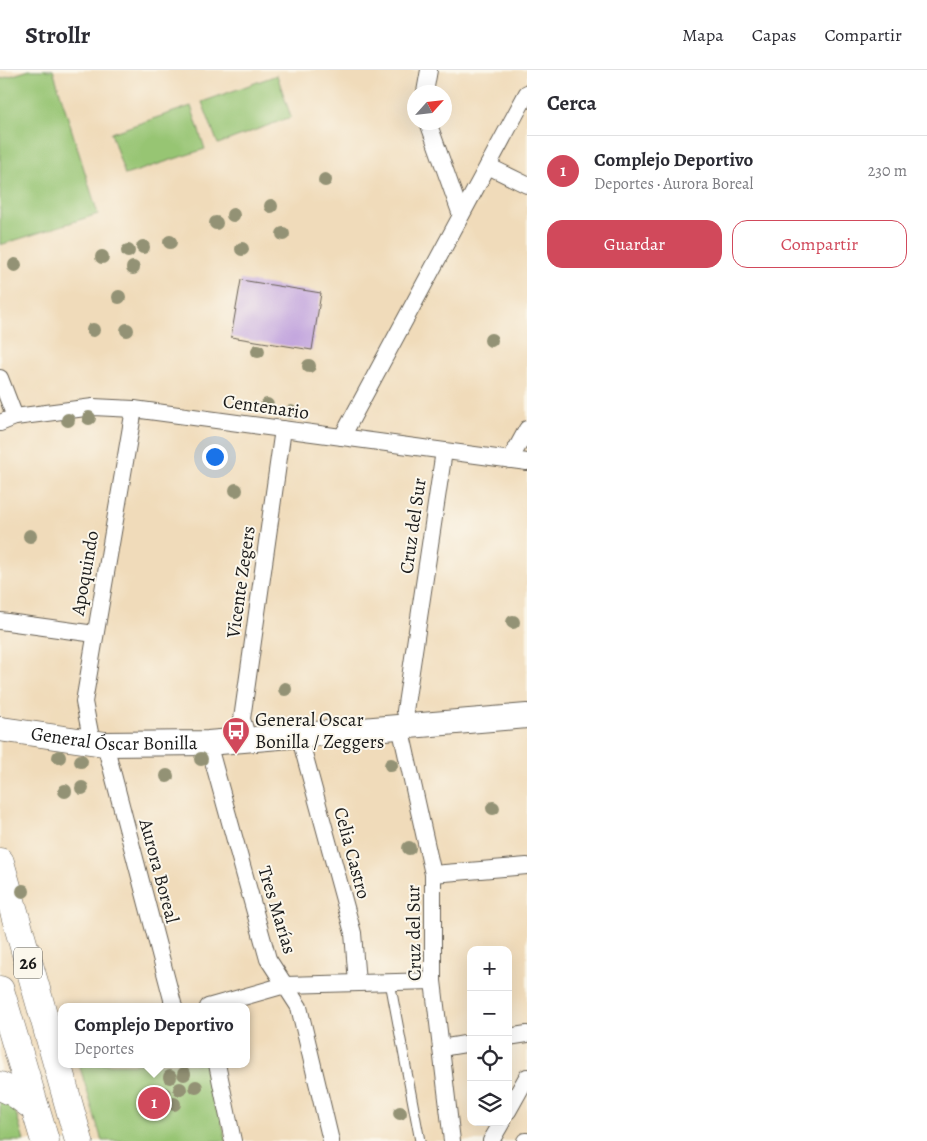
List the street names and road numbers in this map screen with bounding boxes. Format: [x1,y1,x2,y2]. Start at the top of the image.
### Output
street label: Centenario [221,388,311,426]
street label: Cruz del Sur [393,477,433,575]
street label: Vicente Zegers [220,524,262,641]
street label: Apoquindo [65,529,105,618]
street label: General Óscar Bonilla [29,721,198,757]
street label: Celia Castro [327,804,377,902]
street label: Aurora Boreal [132,815,185,926]
street label: Tres Marías [251,863,303,957]
street label: Cruz del Sur [400,885,428,981]
road number: 26 [14,948,42,978]

